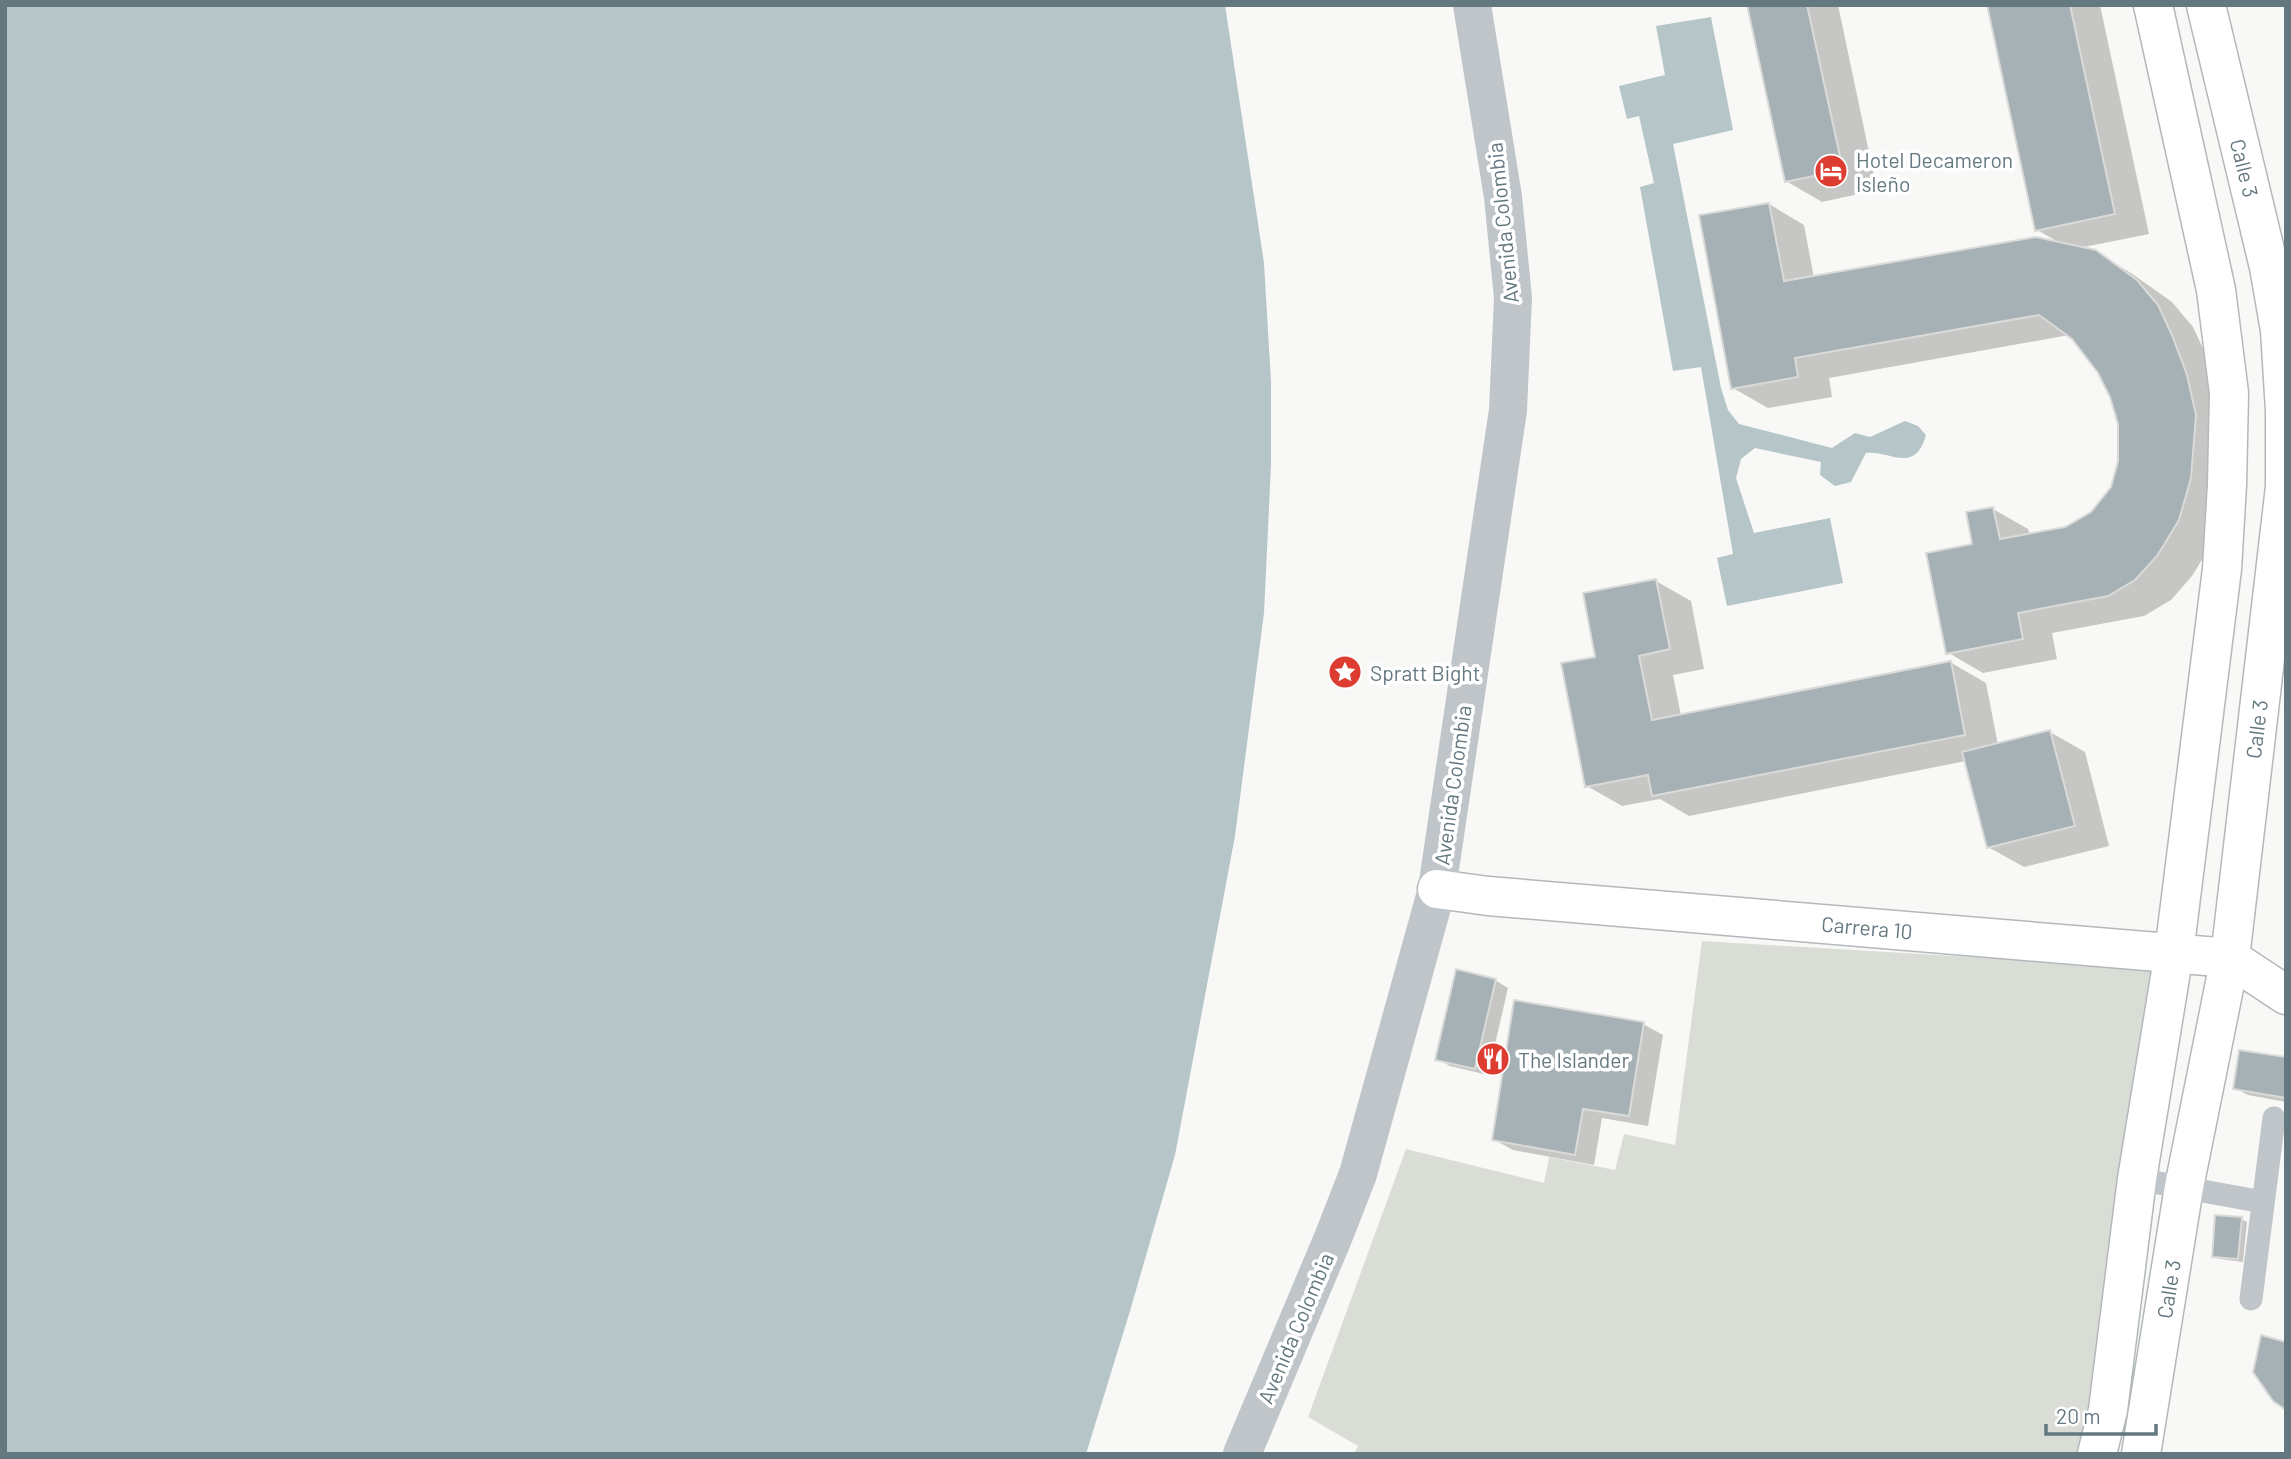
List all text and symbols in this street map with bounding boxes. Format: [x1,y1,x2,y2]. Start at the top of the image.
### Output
street label: Calle 3 [2226,136,2264,200]
street label: Avenida Colombia [1481,141,1523,305]
place label: Hotel Decameron Isleño [1856,147,2013,196]
hotel icon: Hotel Decameron Isleño [1812,152,1850,190]
place icon: Spratt Bight [1326,653,1364,691]
place label: Spratt Bight [1370,660,1480,685]
street label: Calle 3 [2240,698,2272,760]
street label: Avenida Colombia [1428,703,1476,867]
street label: Carrera 10 [1820,911,1914,943]
restaurant icon: The Islander [1474,1040,1512,1078]
place label: The Islander [1518,1047,1629,1072]
street label: Avenida Colombia [1252,1249,1338,1407]
street label: Calle 3 [2151,1258,2185,1320]
scale bar [2046,1392,2156,1436]
text: 20 m [2056,1403,2101,1428]

